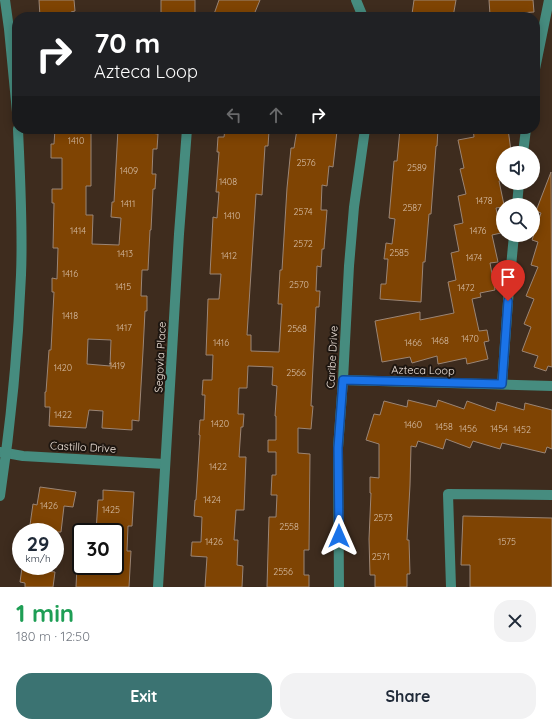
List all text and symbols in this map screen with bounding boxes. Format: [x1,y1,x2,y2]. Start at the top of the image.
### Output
text: 70 m [94,25,160,60]
icon: right [28,28,80,80]
text: Azteca Loop [94,60,198,83]
icon: left [223,104,245,126]
icon: ahead [265,104,287,126]
icon: right [307,104,329,126]
house number: 1410 [68,135,84,146]
map controls [496,146,540,242]
button: sound [496,146,540,190]
house number: 2576 [296,157,316,168]
house number: 2589 [407,162,427,173]
house number: 1409 [120,165,138,176]
house number: 1408 [219,176,237,187]
house number: 1478 [475,195,493,206]
house number: 1411 [121,198,135,209]
button: search [496,198,540,242]
house number: 2587 [402,202,422,213]
house number: 2574 [294,206,313,217]
house number: 1410 [224,210,240,221]
house number: 1414 [70,225,86,236]
house number: 1476 [470,225,487,236]
house number: 2572 [293,238,313,249]
house number: 2585 [389,247,409,258]
house number: 1413 [117,248,133,259]
house number: 1412 [221,250,237,261]
house number: 1474 [466,252,483,263]
pin [491,260,525,301]
icon: arrive [497,266,519,288]
house number: 1416 [62,268,78,279]
house number: 2570 [289,279,309,290]
house number: 1415 [115,281,131,292]
house number: 1472 [457,282,475,293]
house number: 1418 [62,310,78,321]
street label: Segovia Place [151,321,169,393]
house number: 1417 [116,322,132,333]
house number: 2568 [287,323,307,334]
street label: Caribe Drive [323,325,341,389]
house number: 1470 [461,333,479,344]
house number: 1468 [431,335,449,346]
house number: 1416 [213,337,229,348]
house number: 1466 [404,337,422,348]
house number: 1419 [109,360,125,371]
house number: 1420 [54,362,72,373]
street label: Azteca Loop [391,362,455,378]
house number: 2566 [286,367,306,378]
house number: 1422 [54,409,72,420]
house number: 1420 [211,418,229,429]
house number: 1460 [404,419,422,430]
house number: 1458 [435,421,453,432]
house number: 1456 [459,423,477,434]
house number: 1454 [490,423,508,434]
house number: 1452 [513,424,531,435]
street label: Castillo Drive [50,438,116,456]
house number: 1422 [209,461,227,472]
house number: 1424 [203,494,221,505]
house number: 1426 [40,500,58,511]
house number: 1425 [102,504,120,515]
house number: 2573 [373,512,393,523]
position arrow [318,515,360,557]
house number: 2558 [279,521,299,532]
speed limit sign: 30 [72,523,124,575]
text: 29 [27,531,49,556]
house number: 1426 [205,536,223,547]
house number: 1575 [498,536,516,547]
house number: 2571 [372,551,390,562]
text: km/h [25,552,51,565]
house number: 2556 [273,566,293,577]
text: 1 min [16,598,74,628]
button: close [494,600,536,642]
text: 180 m · 12:50 [16,628,90,644]
button: Exit [16,673,272,719]
button: Share [280,673,536,719]

